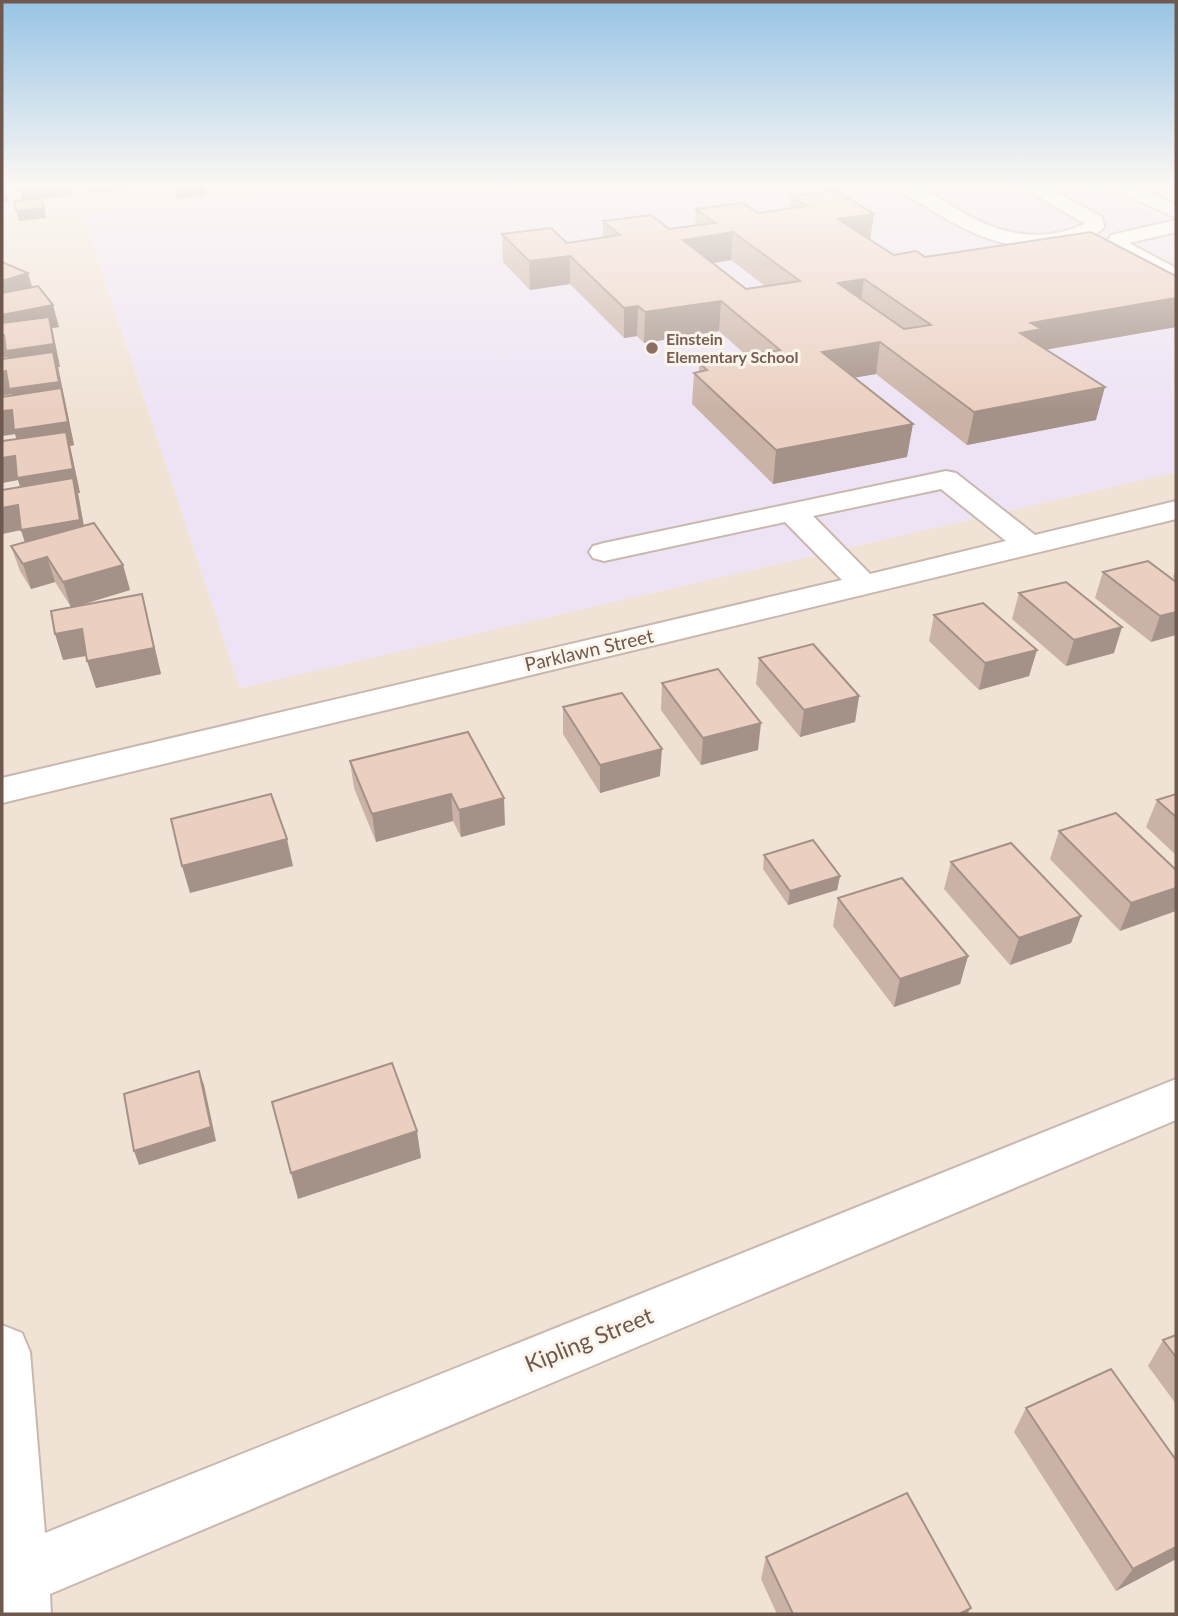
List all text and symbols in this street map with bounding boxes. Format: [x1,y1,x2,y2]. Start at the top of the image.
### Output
place label: Einstein Elementary School [666,329,798,366]
marker: Einstein Elementary School [644,340,660,356]
street label: Parklawn Street [522,623,656,675]
street label: Kipling Street [520,1300,658,1377]

